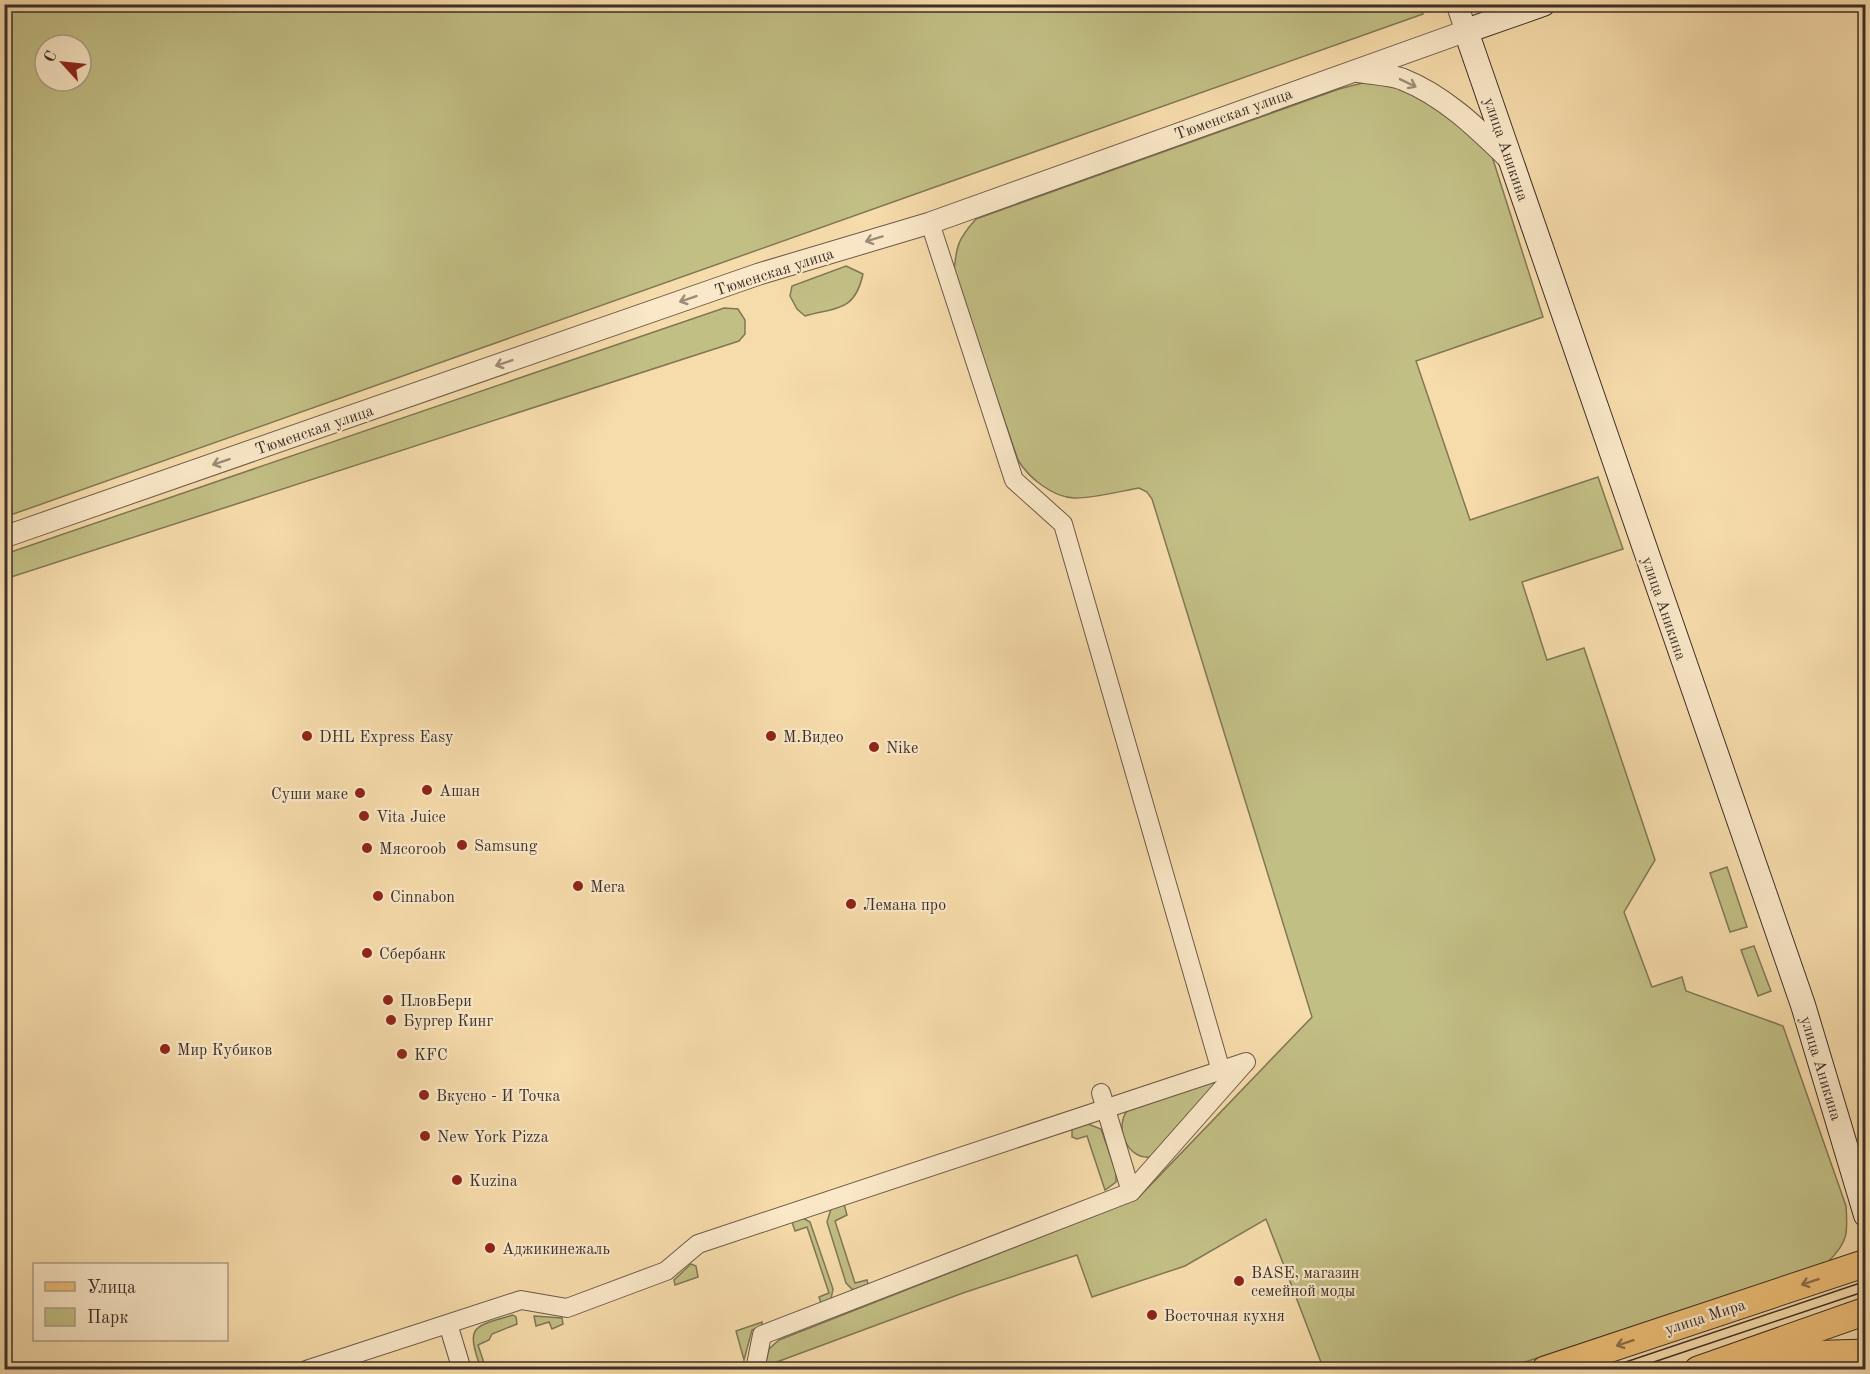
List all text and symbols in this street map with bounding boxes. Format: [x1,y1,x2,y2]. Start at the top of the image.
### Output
north arrow [33,33,93,93]
text: С [42,49,61,65]
one-way arrow [1399,78,1417,90]
street label: Тюменская улица [1173,86,1295,144]
street label: улица Аникина [1480,96,1530,204]
one-way arrow [865,234,884,245]
street label: Тюменская улица [713,246,836,300]
one-way arrow [679,294,698,305]
one-way arrow [495,359,514,370]
street label: Тюменская улица [253,403,376,459]
one-way arrow [212,457,231,468]
street label: улица Аникина [1638,555,1688,663]
marker: DHL Express Easy [300,729,314,743]
marker: М.Видео [764,729,778,743]
place label: DHL Express Easy [319,730,454,746]
place label: М.Видео [783,730,844,746]
marker: Nike [867,740,881,754]
place label: Nike [886,741,918,757]
marker: Ашан [420,783,434,797]
place label: Ашан [439,784,480,800]
marker: Суши маке [353,786,367,800]
place label: Суши маке [271,787,348,803]
marker: Vita Juice [357,809,371,823]
place label: Vita Juice [376,810,446,826]
marker: Samsung [455,838,469,852]
place label: Samsung [474,839,538,855]
marker: Мясоroob [360,841,374,855]
place label: Мясоroob [379,842,446,858]
marker: Мега [571,879,585,893]
place label: Мега [590,880,625,896]
marker: Cinnabon [371,889,385,903]
place label: Cinnabon [390,890,455,906]
marker: Лемана про [844,897,858,911]
place label: Лемана про [863,898,946,914]
marker: Сбербанк [360,946,374,960]
place label: Сбербанк [379,947,446,963]
marker: ПловБери [381,993,395,1007]
place label: ПловБери [400,994,472,1010]
marker: Бургер Кинг [384,1013,398,1027]
place label: Бургер Кинг [403,1014,493,1030]
street label: улица Аникина [1797,1014,1844,1123]
marker: Мир Кубиков [158,1042,172,1056]
place label: Мир Кубиков [177,1043,272,1059]
marker: KFC [395,1047,409,1061]
place label: KFC [414,1048,448,1064]
marker: Вкусно - И Точка [417,1088,431,1102]
place label: Вкусно - И Точка [436,1089,560,1105]
marker: New York Pizza [418,1129,432,1143]
place label: New York Pizza [437,1130,549,1146]
marker: Kuzina [450,1173,464,1187]
place label: Kuzina [469,1174,518,1190]
marker: Аджикинежаль [483,1241,497,1255]
place label: Аджикинежаль [502,1242,610,1258]
legend [33,1263,228,1341]
place label: BASE, магазин семейной моды [1251,1266,1360,1300]
marker: BASE, магазин семейной моды [1232,1274,1246,1288]
one-way arrow [1801,1277,1820,1288]
text: Улица [87,1279,136,1297]
street label: улица Мира [1663,1297,1748,1338]
marker: Восточная кухня [1145,1308,1159,1322]
text: Парк [87,1309,128,1327]
place label: Восточная кухня [1164,1309,1285,1325]
one-way arrow [1616,1338,1635,1349]

